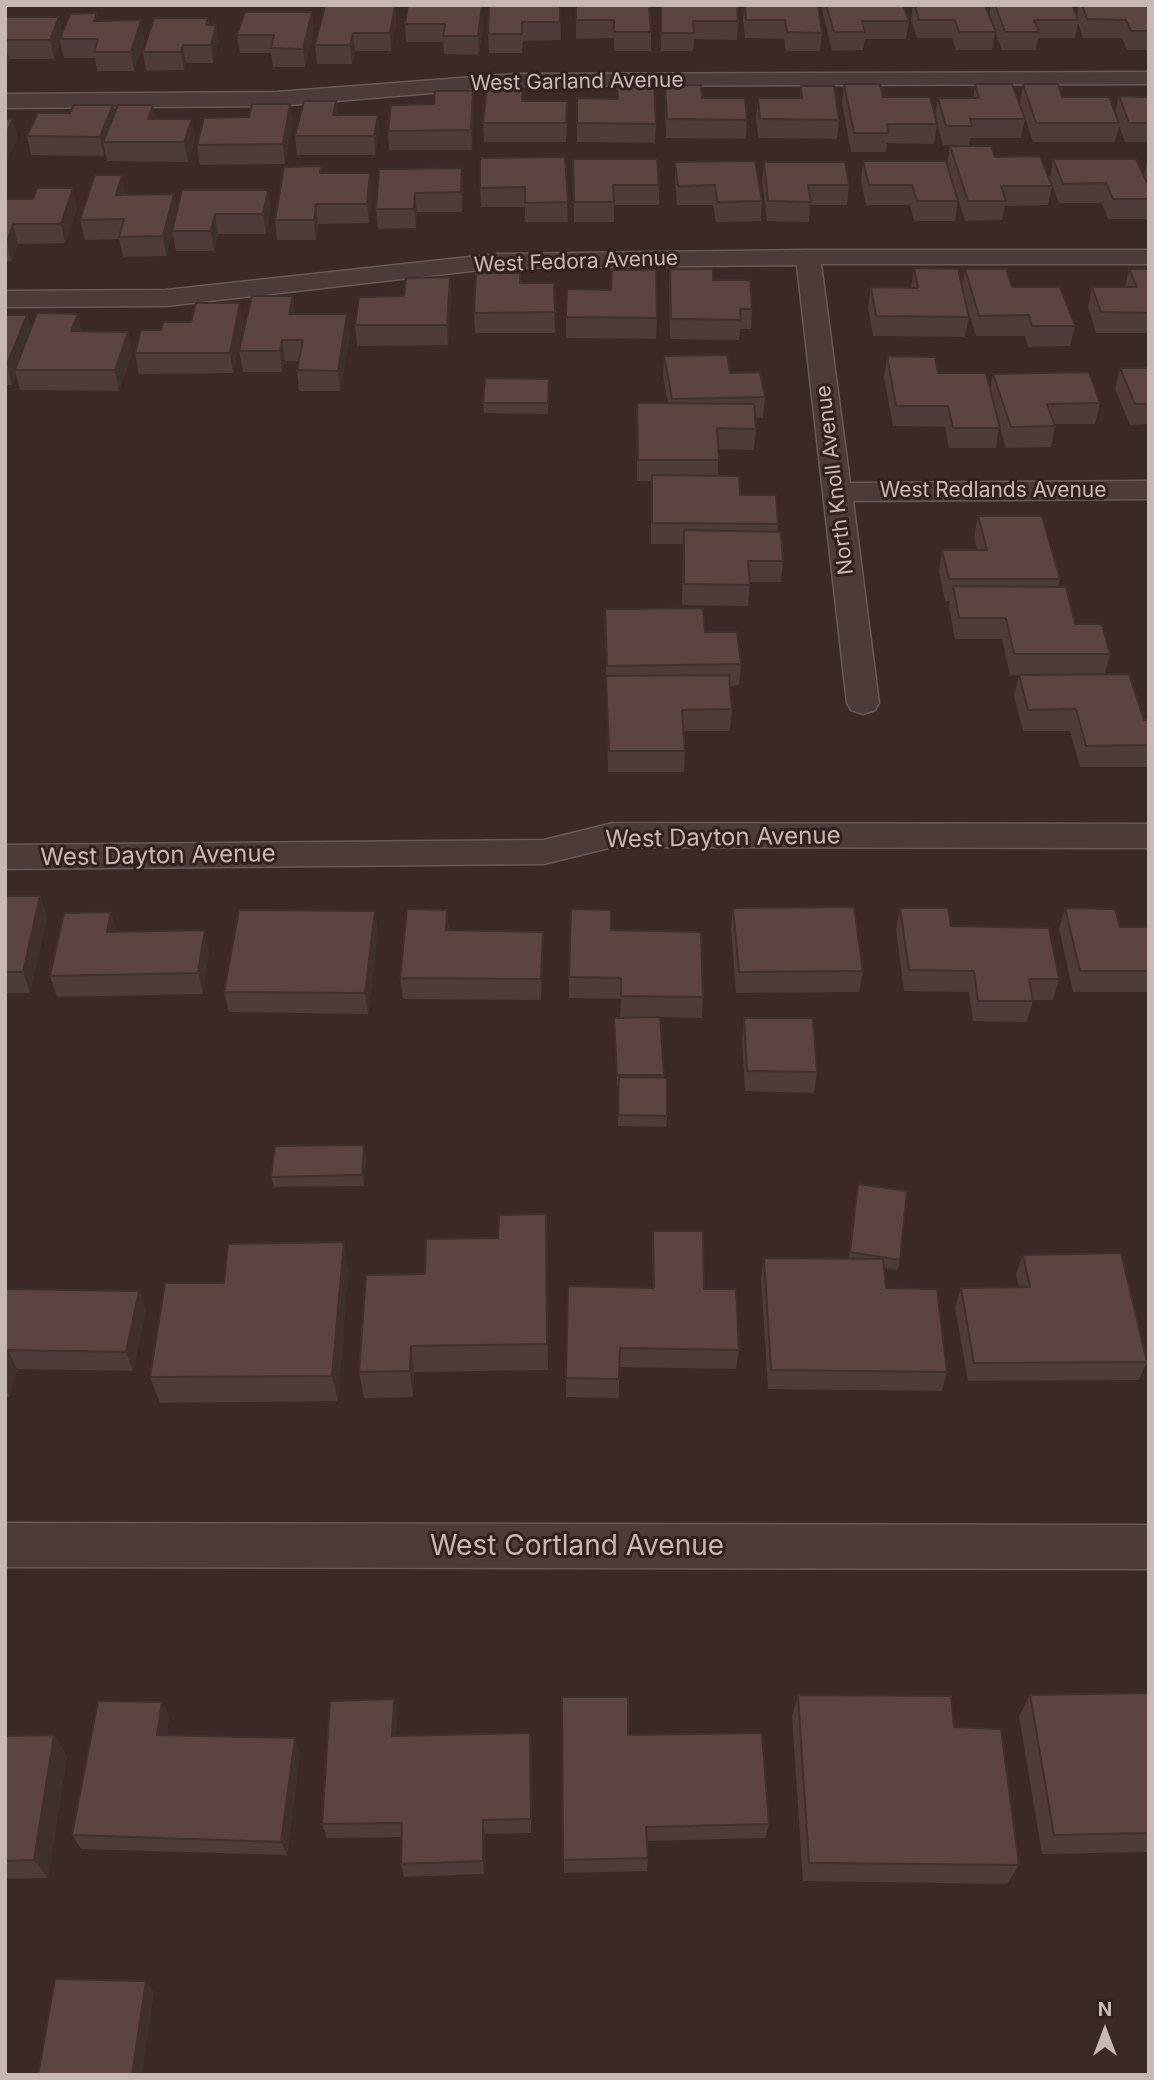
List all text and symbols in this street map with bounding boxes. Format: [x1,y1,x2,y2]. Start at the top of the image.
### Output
street label: West Garland Avenue [470,68,684,96]
street label: West Fedora Avenue [473,246,679,278]
street label: North Knoll Avenue [811,384,859,576]
street label: West Redlands Avenue [880,478,1106,504]
street label: West Dayton Avenue [605,822,841,854]
street label: West Dayton Avenue [40,840,276,872]
street label: West Cortland Avenue [430,1530,724,1564]
north arrow [1070,1996,1140,2066]
text: N [1098,1998,1112,2021]

